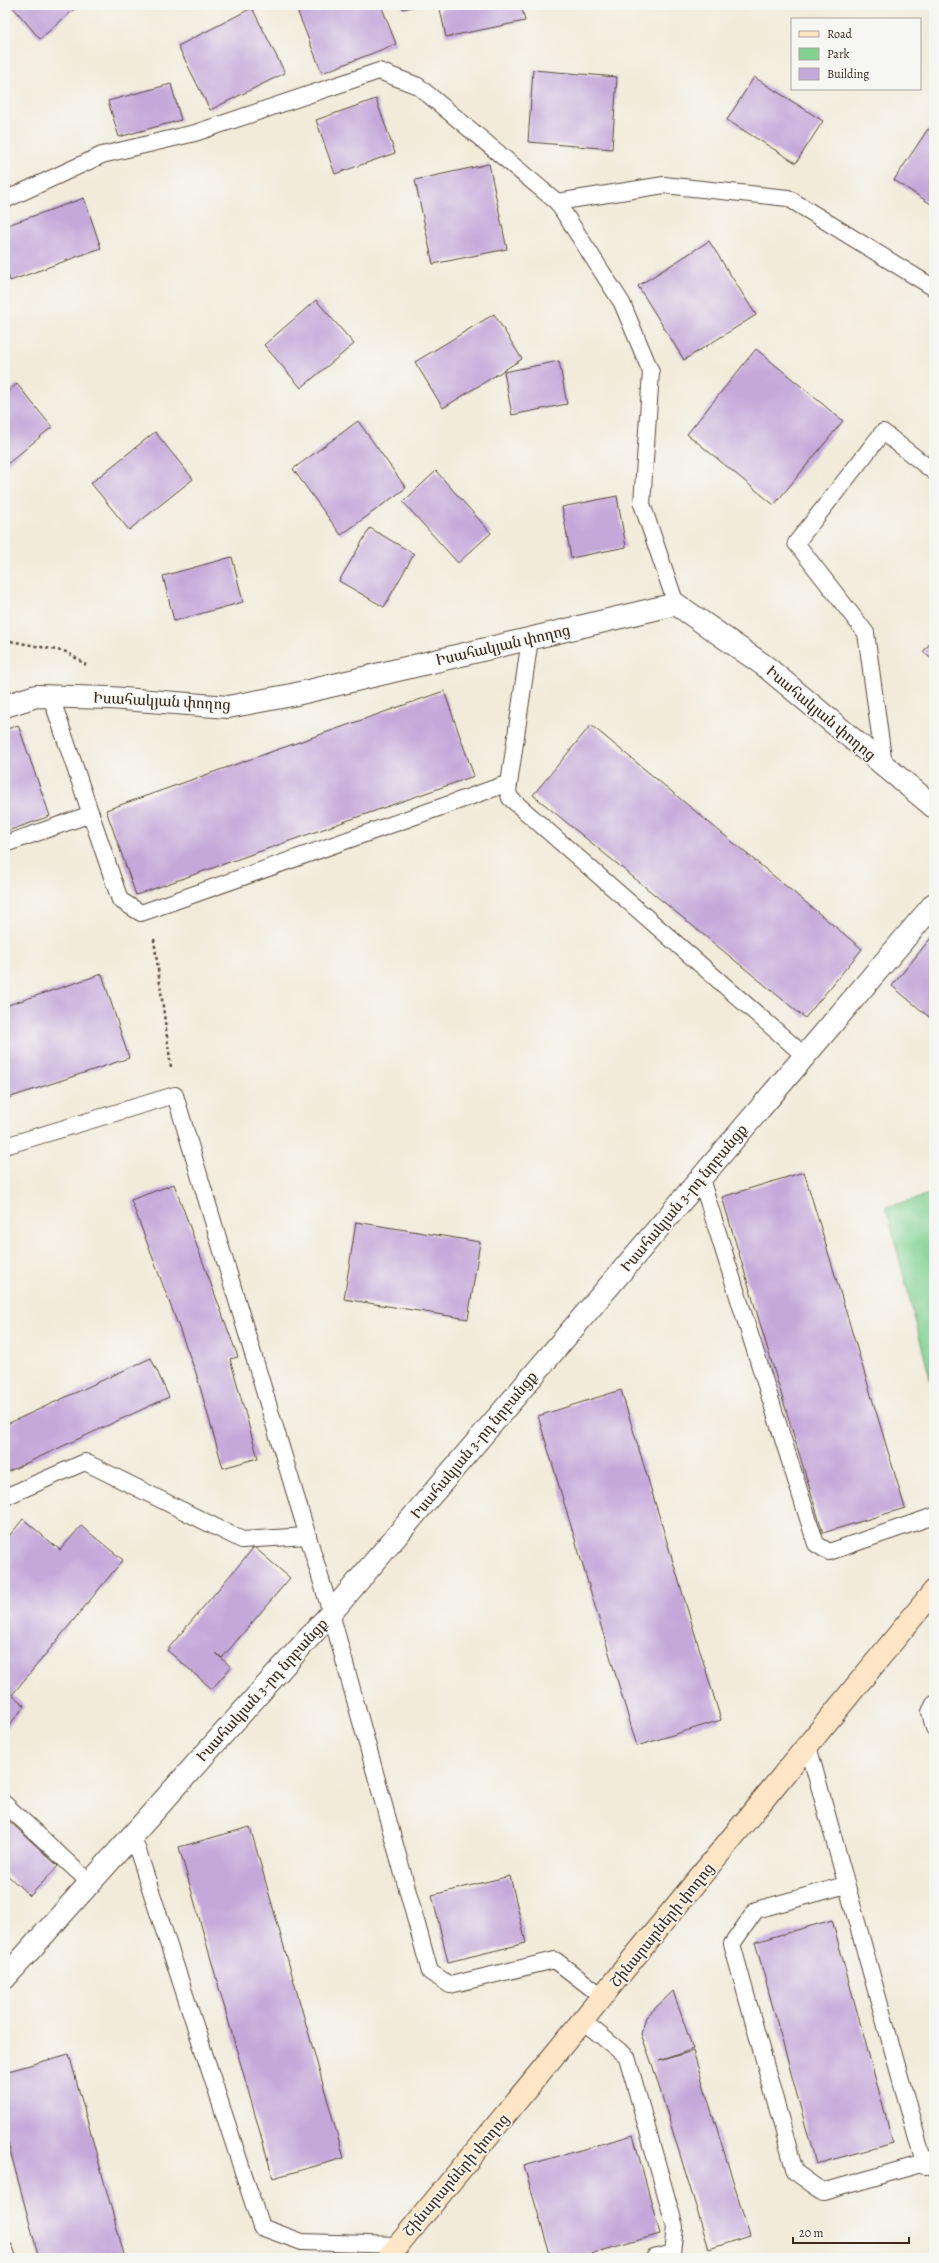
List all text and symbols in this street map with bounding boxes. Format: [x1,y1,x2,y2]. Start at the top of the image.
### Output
legend [791,18,921,90]
text: Road [827,26,853,42]
text: Park [827,46,850,62]
text: Building [827,66,869,82]
street label: Իսահակյան փողոց [434,620,572,670]
street label: Իսահակյան փողոց [762,661,880,765]
street label: Իսահակյան փողոց [93,687,231,715]
street label: Իսահակյան 3-րդ նրբանցք [616,1120,752,1276]
street label: Իսահակյան 3-րդ նրբանցք [406,1367,542,1523]
street label: Իսահակյան 3-րդ նրբանցք [192,1614,332,1766]
street label: Շինարարների փողոց [606,1859,718,1991]
street label: Շինարարների փողոց [399,2109,513,2241]
scale bar [793,2219,909,2245]
text: 20 m [799,2225,823,2241]

